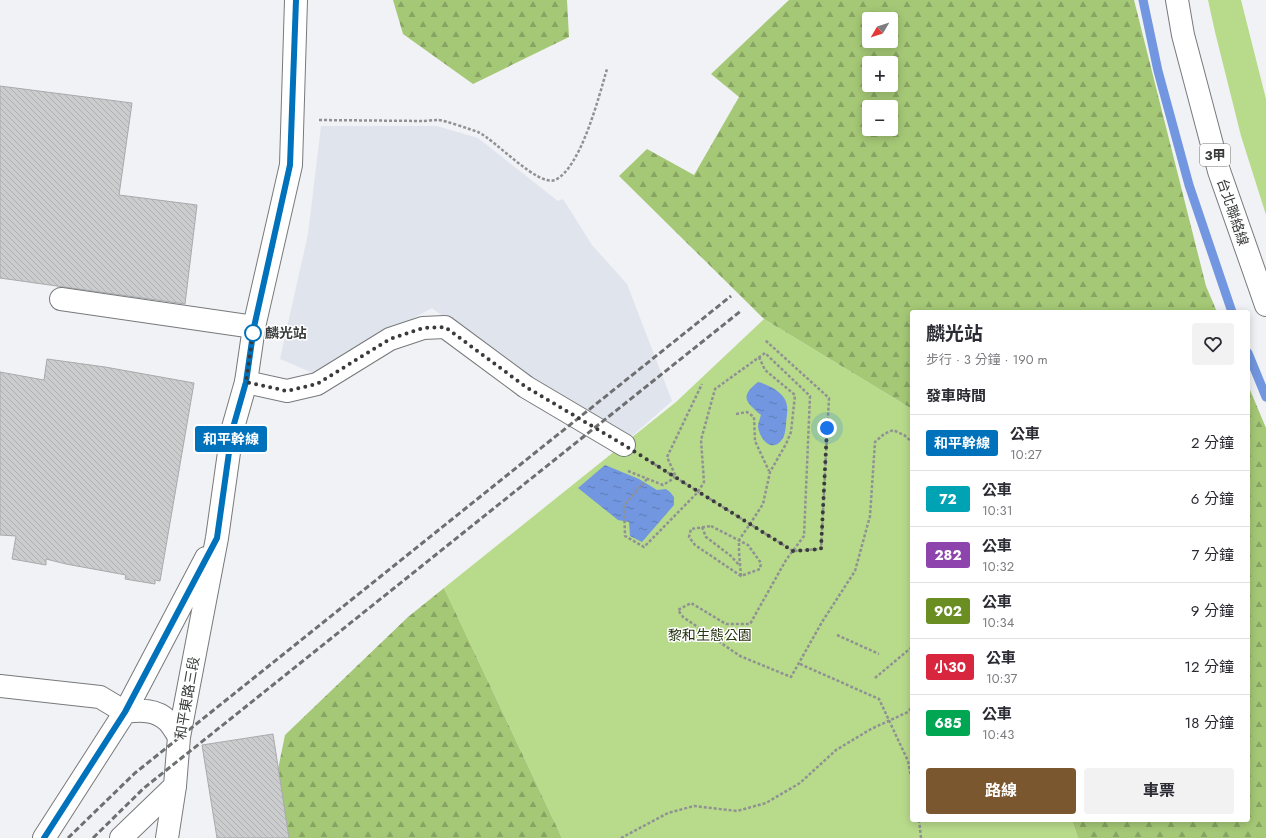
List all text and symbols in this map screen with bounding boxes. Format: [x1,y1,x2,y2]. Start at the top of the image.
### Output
north arrow [862,12,898,48]
map controls [862,12,898,136]
button: + [862,56,898,92]
button: − [862,100,898,136]
road number: 3甲 [1200,144,1230,166]
street label: 台北聯絡線 [1212,176,1254,248]
text: 麟光站 [926,320,983,347]
place label: 麟光站 [265,323,307,343]
button: heart [1192,323,1234,365]
marker: 麟光站 [244,324,262,342]
text: 步行 · 3 分鐘 · 190 m [926,350,1048,369]
text: 發車時間 [926,385,986,407]
your location [817,418,837,438]
text: 公車 [1010,423,1040,445]
line badge: 和平幹線 [203,426,259,452]
text: 和平幹線 [203,429,259,449]
text: 2 分鐘 [1191,432,1234,454]
text: 和平幹線 [934,433,990,453]
text: 10:27 [1010,445,1042,464]
text: 公車 [982,479,1012,501]
text: 6 分鐘 [1191,488,1234,510]
text: 72 [939,489,957,509]
text: 10:31 [982,501,1013,520]
text: 公車 [982,535,1012,557]
text: 7 分鐘 [1192,544,1234,566]
text: 282 [934,545,962,565]
text: 10:32 [982,557,1014,576]
text: 公車 [982,591,1012,613]
text: 9 分鐘 [1191,600,1234,622]
text: 902 [934,601,962,621]
text: 10:34 [982,613,1014,632]
park label: 黎和生態公園 [668,625,752,645]
text: 公車 [986,647,1016,669]
street label: 和平東路三段 [170,655,204,741]
text: 12 分鐘 [1184,656,1234,678]
text: 小30 [934,657,966,677]
text: 10:37 [986,669,1017,688]
text: 公車 [982,703,1012,725]
text: 18 分鐘 [1185,712,1234,734]
text: 685 [934,713,962,733]
text: 10:43 [982,725,1014,744]
button: 路線 [926,768,1076,814]
button: 車票 [1084,768,1234,814]

